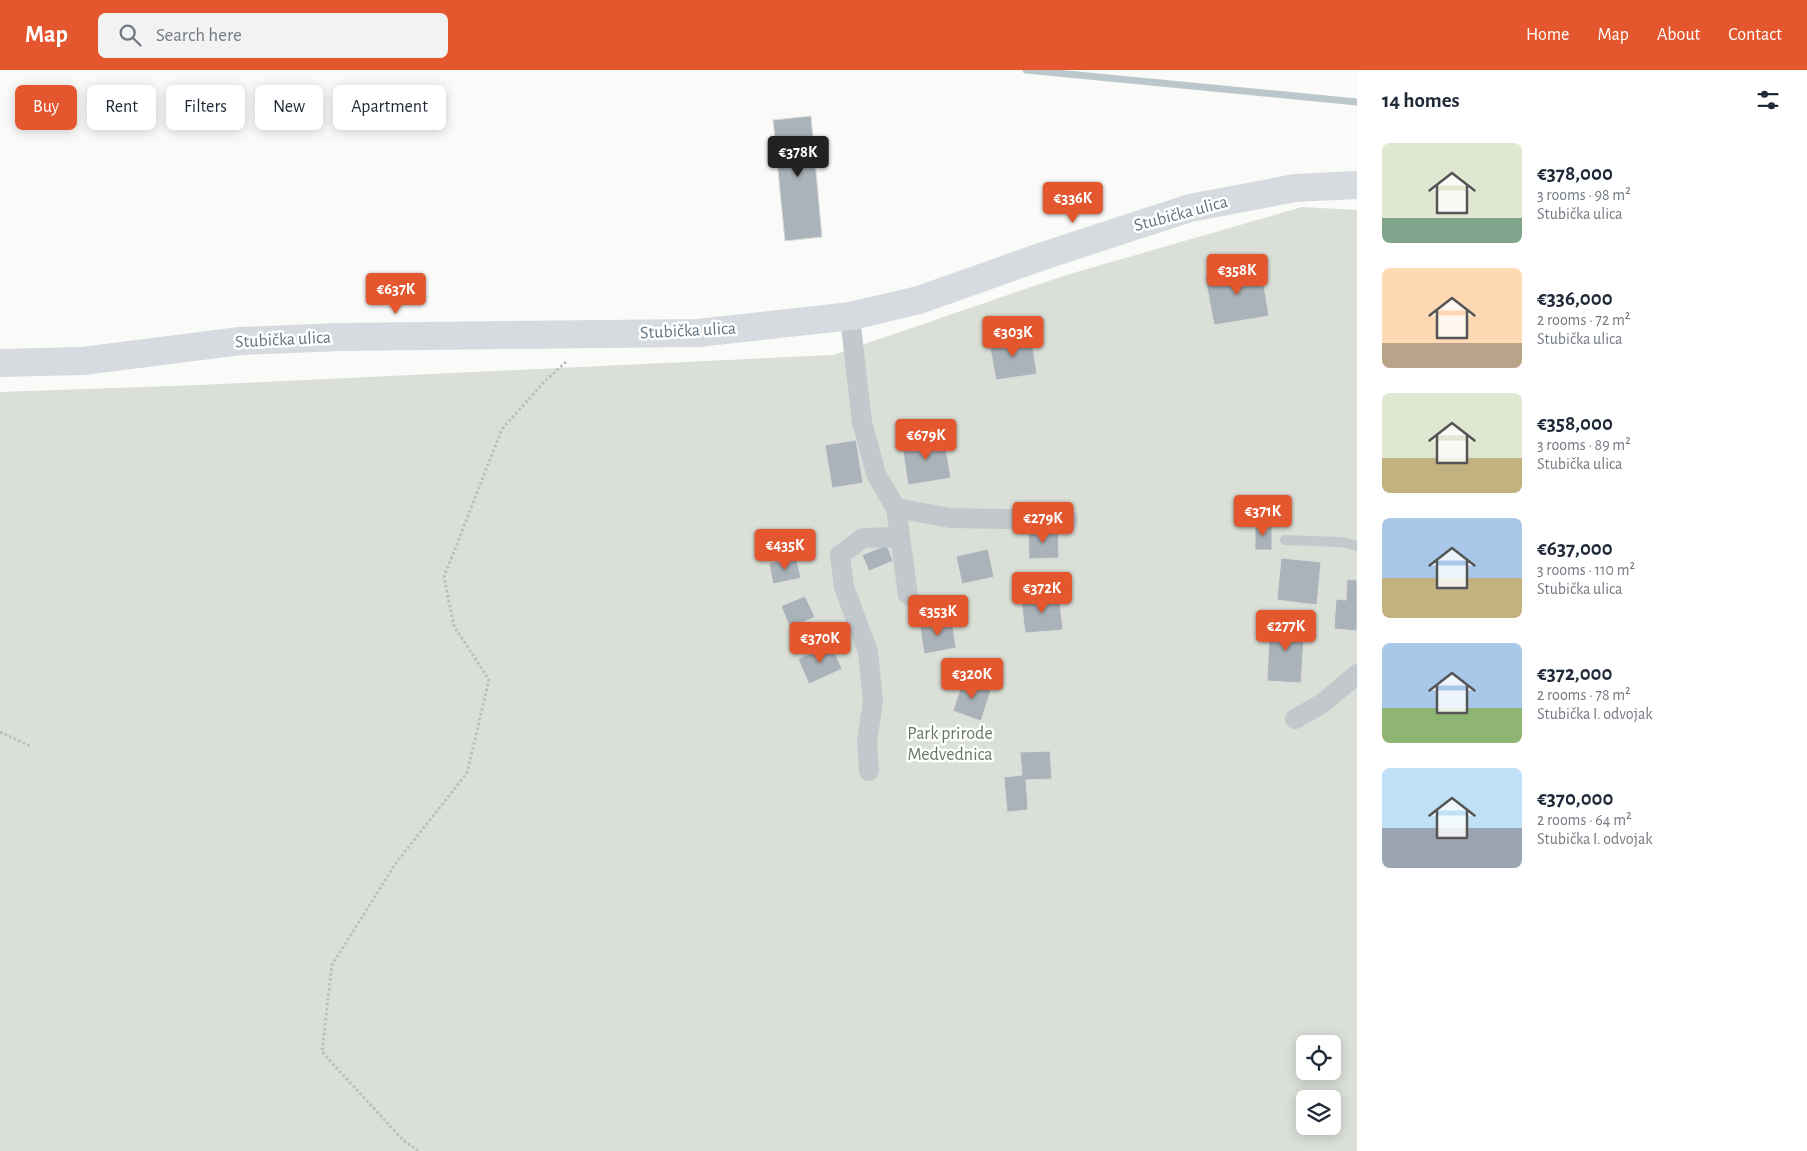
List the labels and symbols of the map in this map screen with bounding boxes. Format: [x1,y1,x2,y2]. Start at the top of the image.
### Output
pin: €378K [763,136,833,178]
pin: €336K [1038,182,1108,224]
street label: Stubička ulica [1132,193,1230,235]
pin: €358K [1202,254,1272,296]
pin: €637K [361,272,431,315]
pin: €303K [978,316,1048,358]
street label: Stubička ulica [640,319,736,343]
street label: Stubička ulica [235,328,331,352]
pin: €679K [891,418,961,461]
pin: €371K [1228,494,1298,537]
pin: €279K [1008,502,1078,544]
pin: €435K [750,528,820,571]
pin: €372K [1007,572,1077,614]
pin: €353K [903,594,973,637]
pin: €277K [1251,610,1321,652]
pin: €370K [785,622,855,664]
pin: €320K [937,658,1007,700]
park label: Park prirode Medvednica [907,725,993,764]

